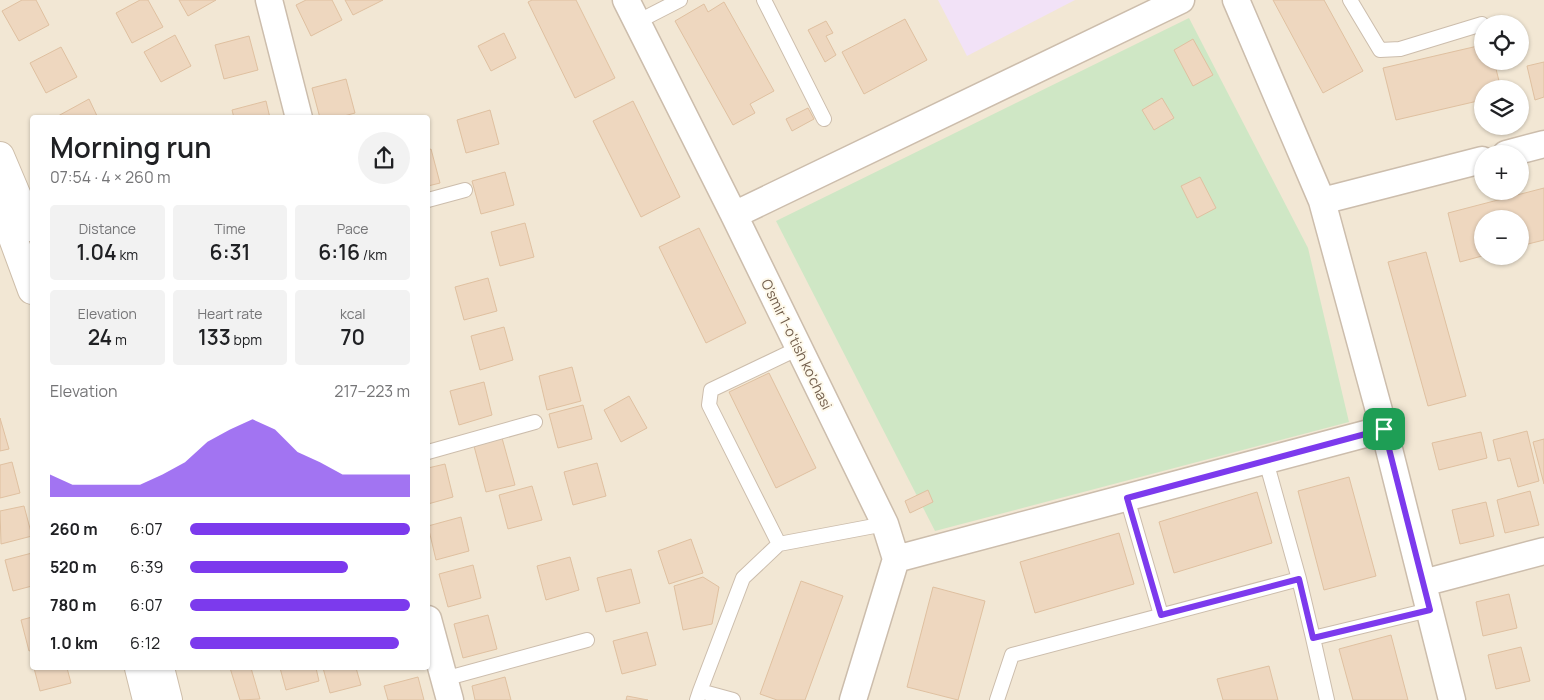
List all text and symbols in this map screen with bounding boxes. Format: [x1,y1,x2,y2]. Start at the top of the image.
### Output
map controls [1474,15,1529,265]
button: locate [1474,15,1529,70]
button: layers [1474,80,1529,135]
text: Morning run [50,128,211,166]
button: share [358,132,410,184]
button: + [1474,145,1529,200]
text: 07:54 · 4 × 260 m [50,166,170,188]
button: − [1474,210,1529,265]
text: Distance [79,219,136,238]
text: Time [214,219,246,238]
text: Pace [337,219,368,238]
text: 1.04 [76,238,117,266]
text: 6:31 [210,238,250,266]
text: 6:16 [318,238,360,266]
text: km [117,245,138,264]
text: /km [360,245,387,264]
street label: O'smir 1-o'tish ko'chasi [757,276,837,412]
text: Elevation [78,304,137,323]
text: Heart rate [198,304,262,323]
text: kcal [340,304,365,323]
text: 24 [88,323,112,351]
text: 133 [198,323,231,351]
text: 70 [340,323,365,351]
text: m [112,330,127,349]
text: bpm [231,330,262,349]
text: Elevation [50,380,118,402]
text: 217–223 m [334,380,410,402]
pin [1363,408,1405,450]
icon: arrive [1370,415,1398,443]
text: 260 m [50,518,98,540]
text: 6:07 [130,518,163,540]
text: 520 m [50,556,97,578]
text: 6:39 [130,556,164,578]
text: 780 m [50,594,96,616]
text: 6:07 [130,594,163,616]
text: 1.0 km [50,632,98,654]
text: 6:12 [130,632,160,654]

